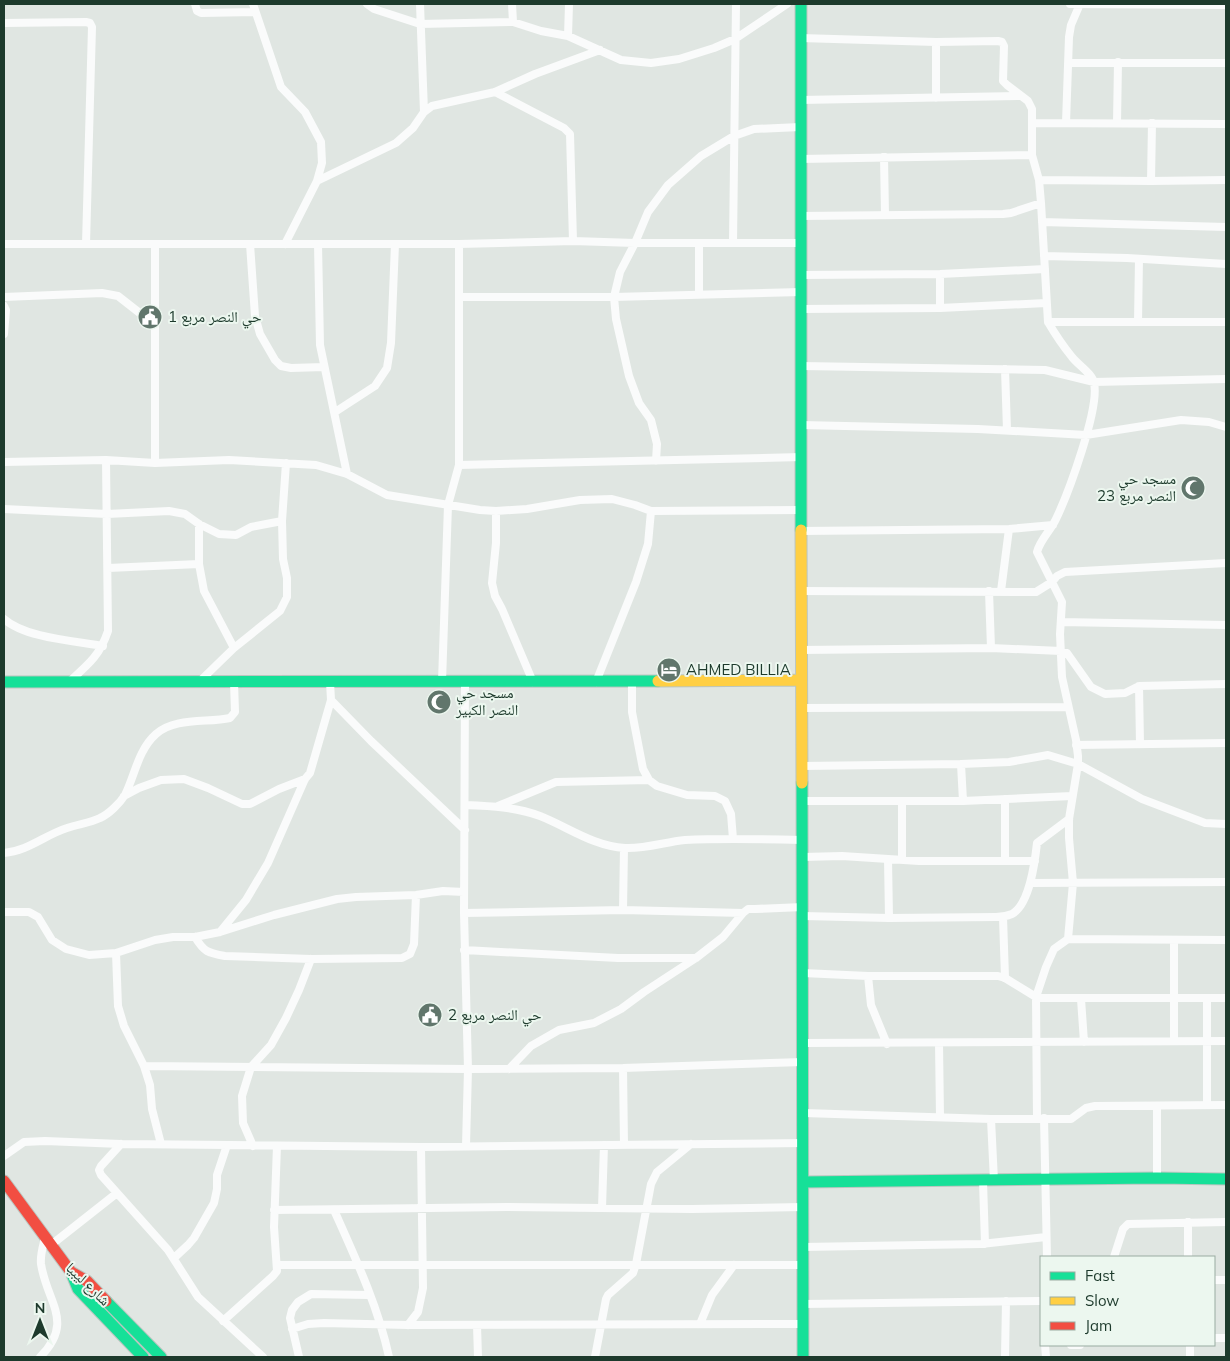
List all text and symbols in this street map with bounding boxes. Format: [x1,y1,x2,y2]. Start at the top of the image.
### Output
public building icon: حي النصر مربع 1 [137,304,163,330]
place label: حي النصر مربع 1 [168,307,262,329]
place label: مسجد حي النصر مربع 23 [1097,469,1176,506]
mosque icon: مسجد حي النصر مربع 23 [1180,475,1206,501]
hotel icon: AHMED BILLIA [656,657,682,683]
place label: AHMED BILLIA [686,660,791,679]
place label: مسجد حي النصر الكبير [455,683,518,719]
mosque icon: مسجد حي النصر الكبير [426,689,452,715]
public building icon: حي النصر مربع 2 [417,1002,443,1028]
place label: حي النصر مربع 2 [448,1005,542,1027]
legend [1040,1256,1215,1346]
street label: شارع ليبيا [61,1258,115,1310]
text: Fast [1085,1266,1115,1285]
text: Slow [1085,1291,1119,1310]
north arrow [15,1296,65,1346]
text: N [35,1299,45,1317]
text: Jam [1085,1316,1112,1335]

